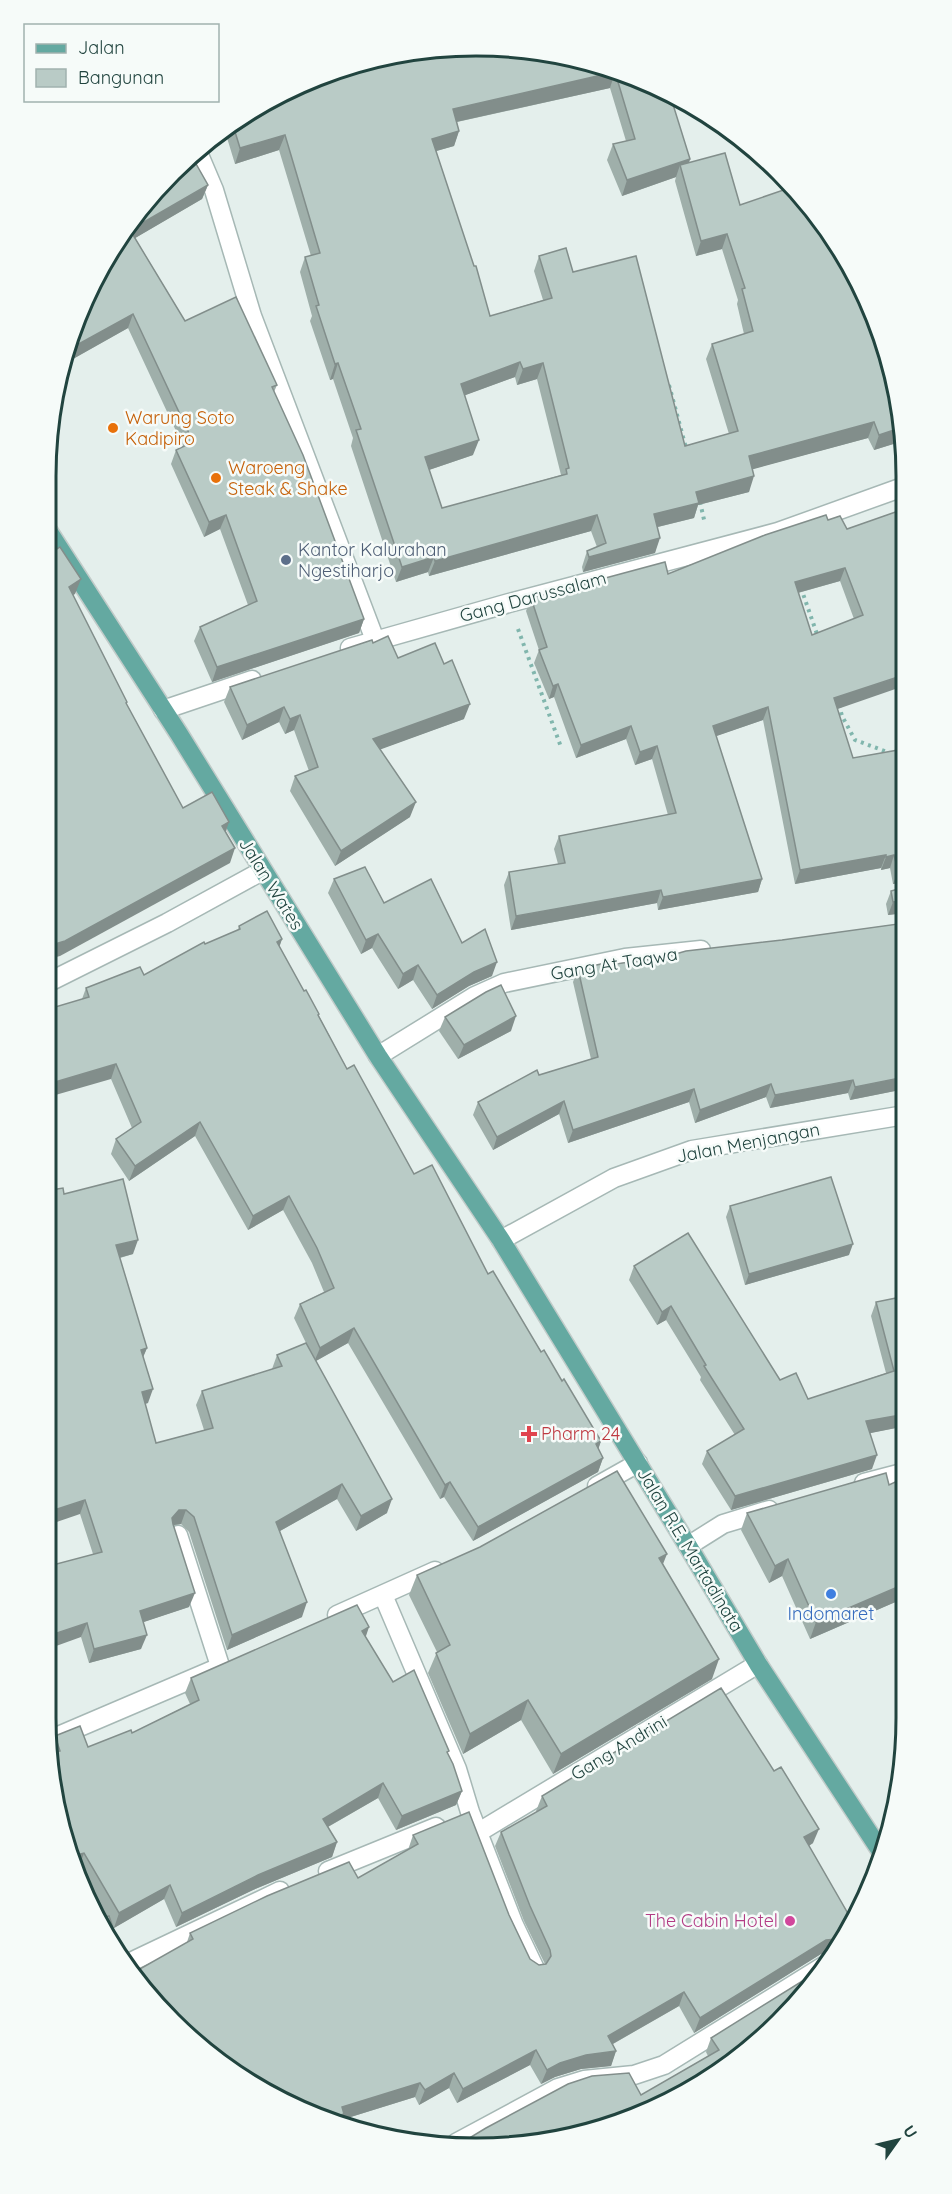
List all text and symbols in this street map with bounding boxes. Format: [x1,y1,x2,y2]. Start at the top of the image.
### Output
legend [24,24,219,102]
text: Jalan [78,36,125,59]
text: Bangunan [78,66,164,89]
place label: Warung Soto Kadipiro [125,406,235,450]
marker: Warung Soto Kadipiro [106,421,120,435]
place label: Waroeng Steak & Shake [228,456,348,500]
marker: Waroeng Steak & Shake [209,471,223,485]
place label: Kantor Kalurahan Ngestiharjo [298,538,447,582]
marker: Kantor Kalurahan Ngestiharjo [279,553,293,567]
street label: Gang Darussalam [457,566,609,627]
street label: Jalan Wates [234,833,309,934]
street label: Gang At Taqwa [549,942,679,985]
street label: Jalan Menjangan [674,1117,822,1168]
place label: Pharm 24 [541,1422,620,1445]
marker: Pharm 24 [522,1427,536,1441]
street label: Jalan R.E. Martadinata [632,1463,749,1636]
marker: Indomaret [824,1587,838,1601]
place label: Indomaret [788,1602,874,1625]
street label: Gang Andrini [566,1710,671,1785]
place label: The Cabin Hotel [645,1909,778,1932]
marker: The Cabin Hotel [783,1914,797,1928]
north arrow [868,2110,928,2170]
text: U [899,2121,922,2142]

